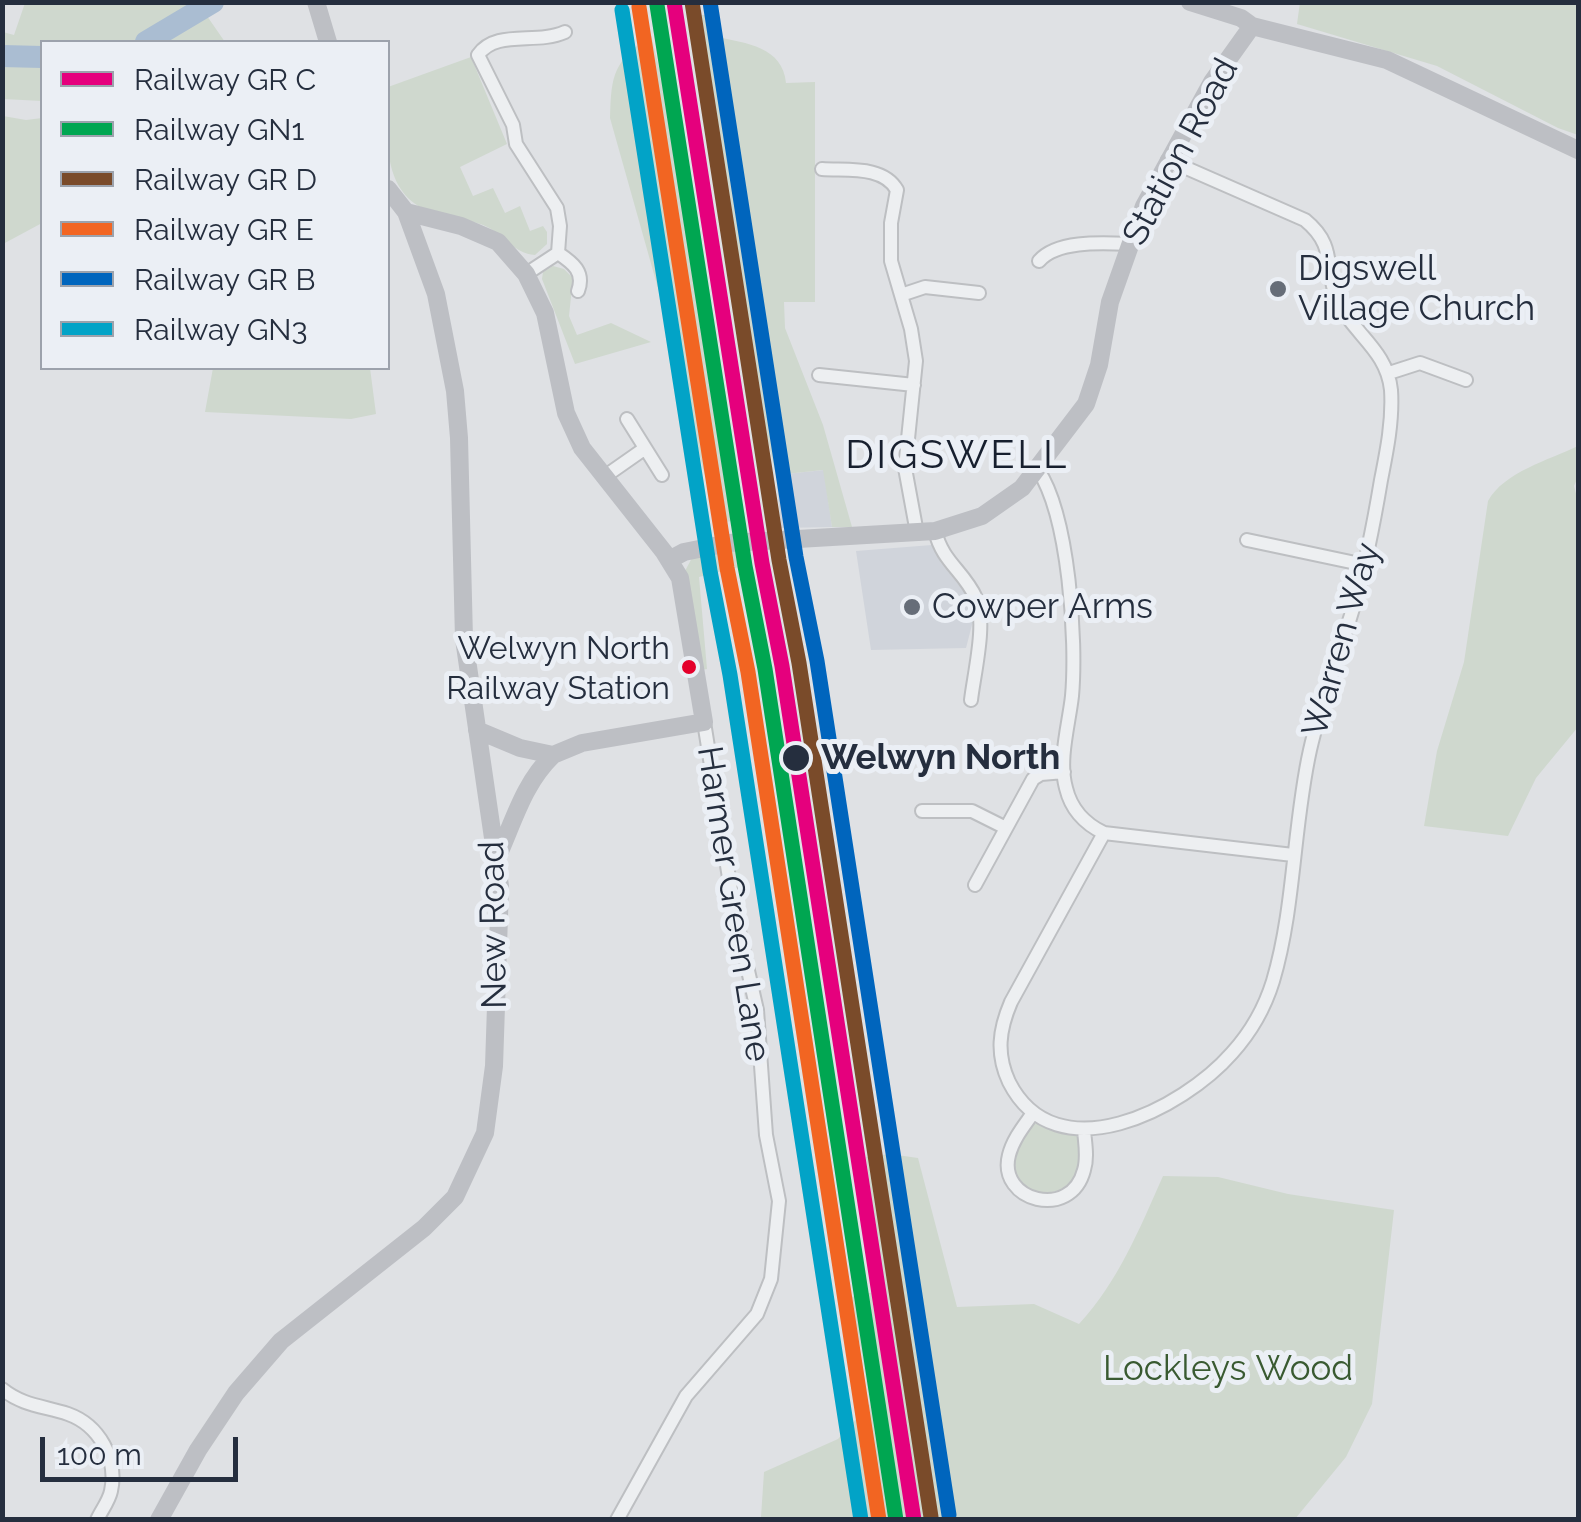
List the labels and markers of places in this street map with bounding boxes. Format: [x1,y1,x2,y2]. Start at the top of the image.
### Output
place label: Digswell Village Church [1298,248,1535,330]
marker: Digswell Village Church [1267,278,1289,300]
place label: Cowper Arms [932,586,1153,628]
marker: Cowper Arms [901,596,923,618]
place label: Welwyn North Railway Station [446,630,670,705]
marker: Welwyn North Railway Station [679,657,699,677]
place label: Welwyn North [821,737,1060,779]
marker: Welwyn North [780,742,812,774]

